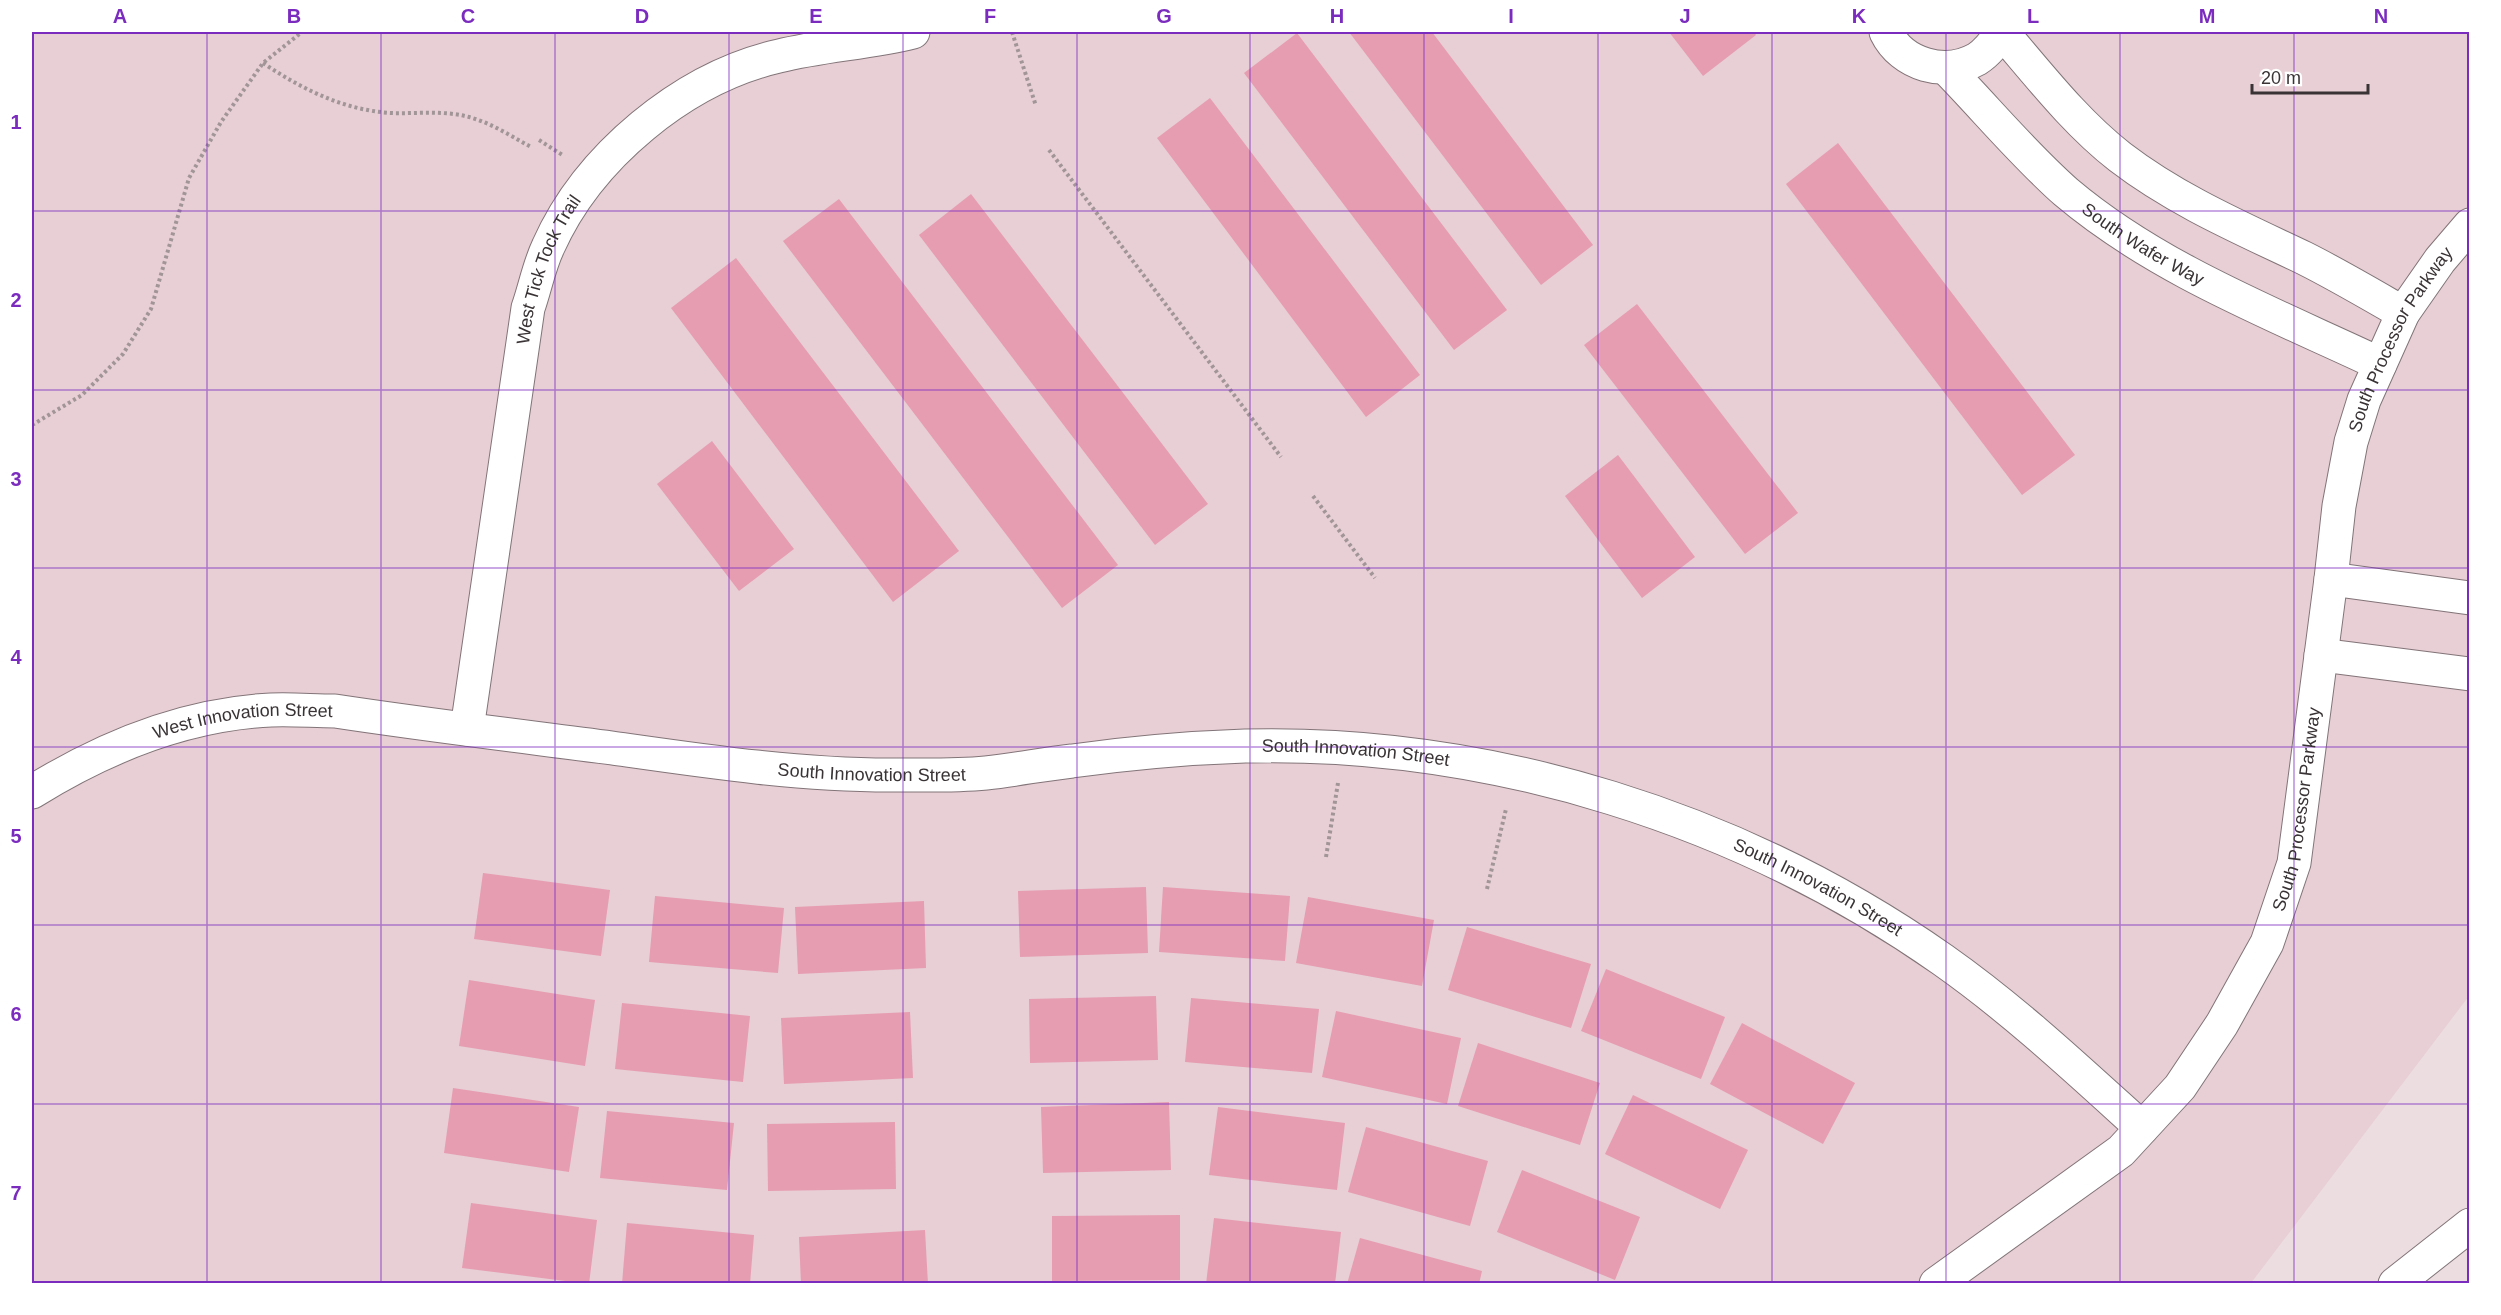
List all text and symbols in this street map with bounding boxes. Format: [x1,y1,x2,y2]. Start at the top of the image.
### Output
text: A [113,5,127,27]
text: B [287,5,301,27]
text: C [461,5,475,27]
text: D [635,5,649,27]
text: E [809,5,823,27]
text: F [984,5,996,27]
text: G [1156,5,1172,27]
text: H [1330,5,1344,27]
text: I [1508,5,1514,27]
text: J [1679,5,1691,27]
text: K [1852,5,1867,27]
text: L [2027,5,2039,27]
text: M [2199,5,2215,27]
text: N [2374,5,2388,27]
scale bar [2252,57,2368,95]
text: 20 m [2261,68,2301,88]
text: 1 [10,111,22,133]
street label: West Tick Tock Trail [513,191,585,346]
street label: South Wafer Way [2078,199,2207,290]
street label: South Processor Parkway [2345,243,2457,435]
text: 2 [10,289,22,311]
text: 3 [10,468,22,490]
text: 4 [10,646,22,668]
street label: West Innovation Street [150,700,333,743]
street label: South Processor Parkway [2268,706,2324,914]
street label: South Innovation Street [1262,736,1451,770]
street label: South Innovation Street [777,759,966,785]
text: 5 [10,825,22,847]
street label: South Innovation Street [1730,834,1906,940]
text: 6 [10,1003,22,1025]
text: 7 [10,1182,22,1204]

